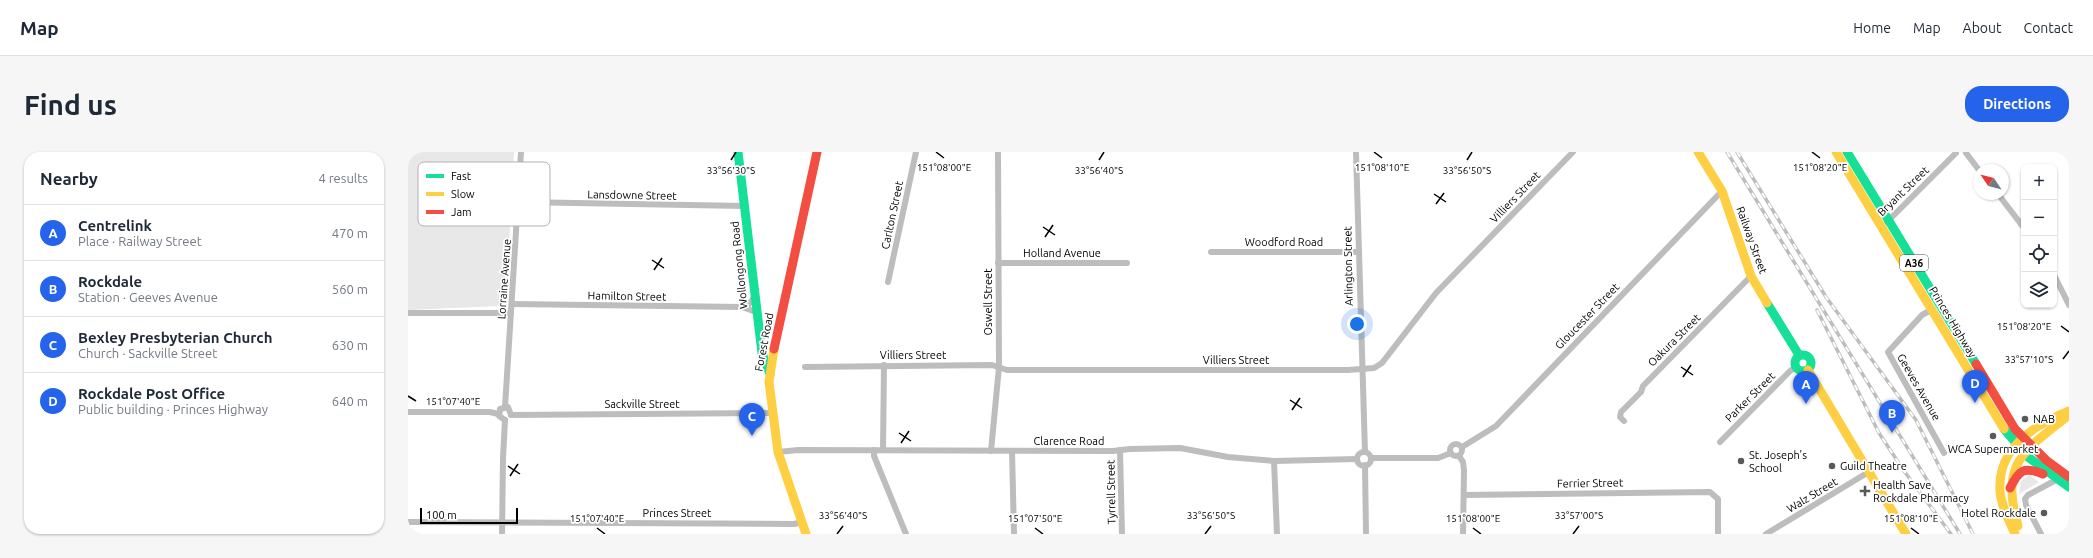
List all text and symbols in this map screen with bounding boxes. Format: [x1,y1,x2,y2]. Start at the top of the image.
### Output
text: Map [20,17,59,39]
text: Home [1853,20,1891,36]
text: Map [1913,20,1941,36]
text: About [1963,20,2002,36]
text: Contact [2024,20,2073,36]
button: Directions [1965,86,2069,122]
text: Find us [24,89,117,120]
legend [418,162,550,226]
text: 151°08'00"E [917,162,972,173]
text: 151°08'10"E [1355,162,1410,173]
text: 151°08'20"E [1793,162,1848,173]
street label: Bryant Street [1875,163,1931,218]
north arrow [1973,164,2009,200]
map controls [2021,164,2057,308]
button: + [2021,164,2057,200]
text: 33°56'30"S [707,165,755,176]
text: 33°56'40"S [1075,165,1123,176]
text: 33°56'50"S [1443,165,1491,176]
street label: Villiers Street [1488,168,1543,225]
text: Nearby [40,169,98,188]
text: Fast [451,170,472,182]
text: 4 results [318,171,368,185]
street label: Carlton Street [879,179,905,250]
text: Slow [451,188,475,200]
street label: Lansdowne Street [587,188,677,202]
button: − [2021,200,2057,236]
street label: Railway Street [1734,205,1770,276]
text: Jam [451,206,472,218]
text: Centrelink [78,217,152,234]
street label: Wollongong Road [728,221,750,309]
street label: Arlington Street [1341,225,1355,306]
text: A [48,226,58,240]
text: 470 m [332,226,368,240]
text: Place · Railway Street [78,234,202,248]
street label: Woodford Road [1245,236,1323,248]
button: locate [2021,236,2057,272]
street label: Lorraine Avenue [495,238,513,320]
street label: Holland Avenue [1023,247,1101,259]
road number: A36 [1900,255,1928,271]
street label: Oswell Street [982,268,994,335]
button: layers [2021,272,2057,308]
text: Rockdale [78,273,142,290]
street label: Gloucester Street [1553,280,1622,351]
text: B [49,282,57,296]
text: 560 m [332,282,368,296]
street label: Princes Highway [1927,284,1979,360]
street label: Hamilton Street [588,289,667,303]
text: Station · Geeves Avenue [78,290,218,304]
street label: Oakura Street [1645,311,1703,369]
street label: Forest Road [752,312,776,372]
your location [1347,314,1367,334]
text: 151°08'20"E [1997,321,2052,332]
text: Bexley Presbyterian Church [78,329,272,346]
text: C [49,338,57,352]
text: 630 m [332,338,368,352]
text: Church · Sackville Street [78,346,217,360]
street label: Villiers Street [880,349,947,361]
street label: Geeves Avenue [1895,351,1943,423]
street label: Villiers Street [1203,354,1270,366]
text: 33°57'10"S [2005,354,2053,365]
street label: Parker Street [1723,369,1778,424]
pin: D [1962,370,1988,403]
pin: A [1793,371,1819,404]
text: Rockdale Post Office [78,385,225,402]
text: D [48,394,58,408]
text: 640 m [332,394,368,408]
text: 151°07'40"E [426,396,481,407]
street label: Sackville Street [604,398,680,410]
pin: B [1879,400,1905,433]
text: Public building · Princes Highway [78,402,268,416]
pin: C [739,403,765,436]
place label: NAB [2033,413,2055,425]
marker: NAB [2020,414,2030,424]
marker: WCA Supermarket [1988,431,1998,441]
street label: Clarence Road [1034,435,1104,447]
place label: WCA Supermarket [1948,443,2039,455]
place label: St. Joseph's School [1749,449,1807,474]
marker: St. Joseph's School [1736,456,1746,466]
street label: Tyrrell Street [1104,459,1118,524]
place label: Guild Theatre [1840,460,1907,472]
marker: Guild Theatre [1827,461,1837,471]
street label: Walz Street [1785,475,1840,515]
street label: Ferrier Street [1557,476,1624,490]
place label: Health Save Rockdale Pharmacy [1873,479,1969,504]
marker: Health Save Rockdale Pharmacy [1860,486,1870,496]
scale bar [420,506,518,525]
street label: Princes Street [643,507,712,519]
place label: Hotel Rockdale [1961,507,2036,519]
marker: Hotel Rockdale [2039,508,2049,518]
text: 100 m [426,509,457,521]
text: 33°56'40"S [819,510,867,521]
text: 33°56'50"S [1187,510,1235,521]
text: 33°57'00"S [1555,510,1603,521]
text: 151°07'40"E [570,513,625,524]
text: 151°07'50"E [1008,513,1063,524]
text: 151°08'00"E [1446,513,1501,524]
text: 151°08'10"E [1884,513,1939,524]

